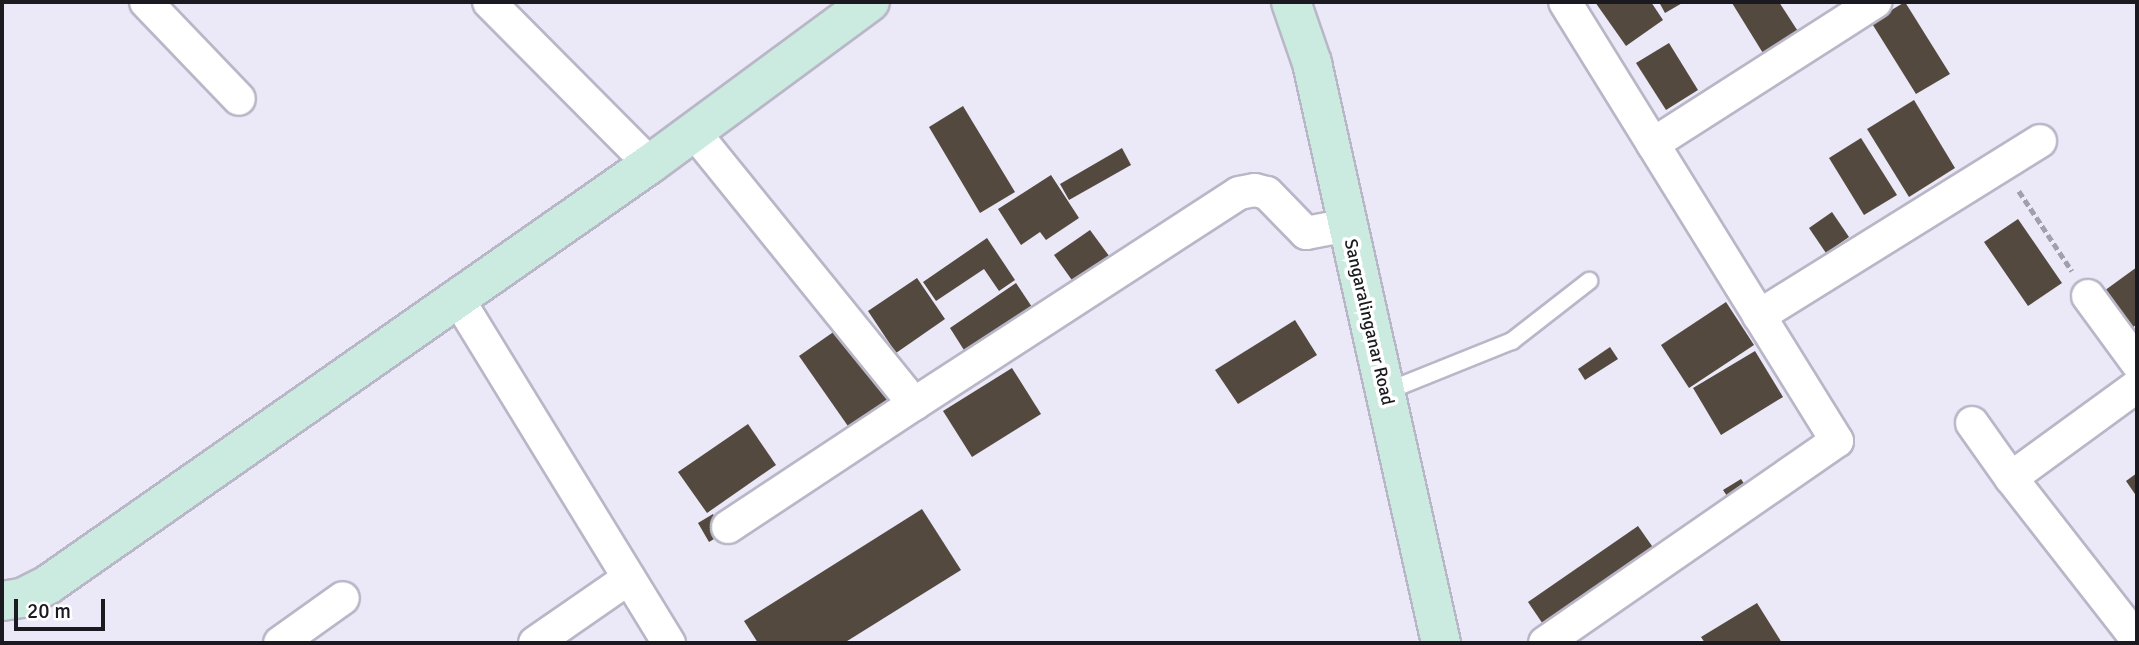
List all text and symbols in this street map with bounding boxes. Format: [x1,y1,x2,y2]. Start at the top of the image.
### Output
street label: Sangaralinganar Road [1339,237,1399,407]
scale bar [18,586,108,630]
text: 20 m [27,598,71,624]

